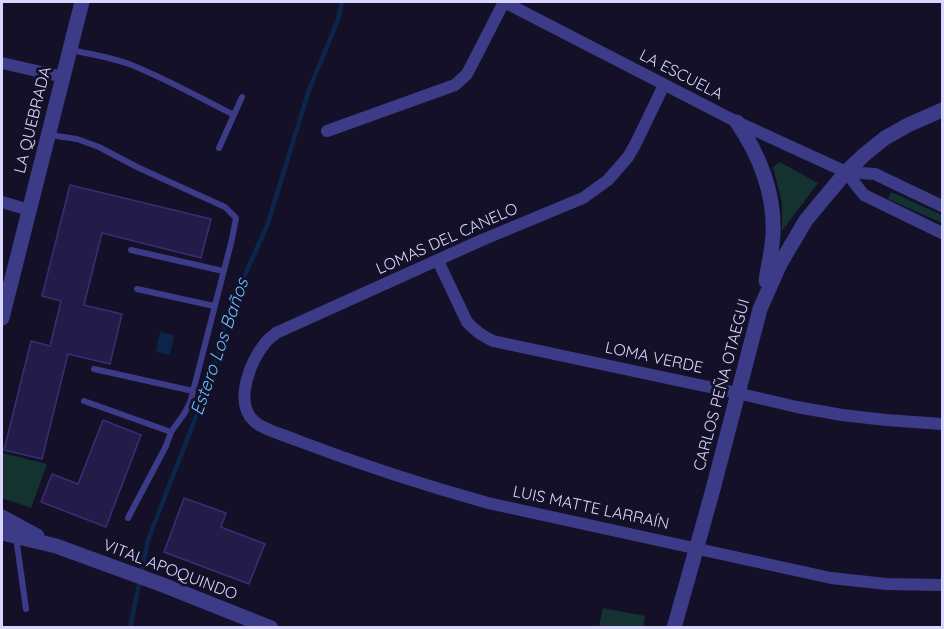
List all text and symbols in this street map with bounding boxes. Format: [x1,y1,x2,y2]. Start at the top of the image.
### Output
street label: LA ESCUELA [636,46,726,104]
street label: LA QUEBRADA [10,65,56,175]
street label: LOMAS DEL CANELO [373,199,521,279]
water label: Estero Los Baños [186,276,254,418]
street label: CARLOS PEÑA OTAEGUI [690,297,754,473]
street label: LOMA VERDE [603,338,705,378]
street label: LUIS MATTE LARRAÍN [511,482,671,534]
street label: VITAL APOQUINDO [100,536,240,604]

